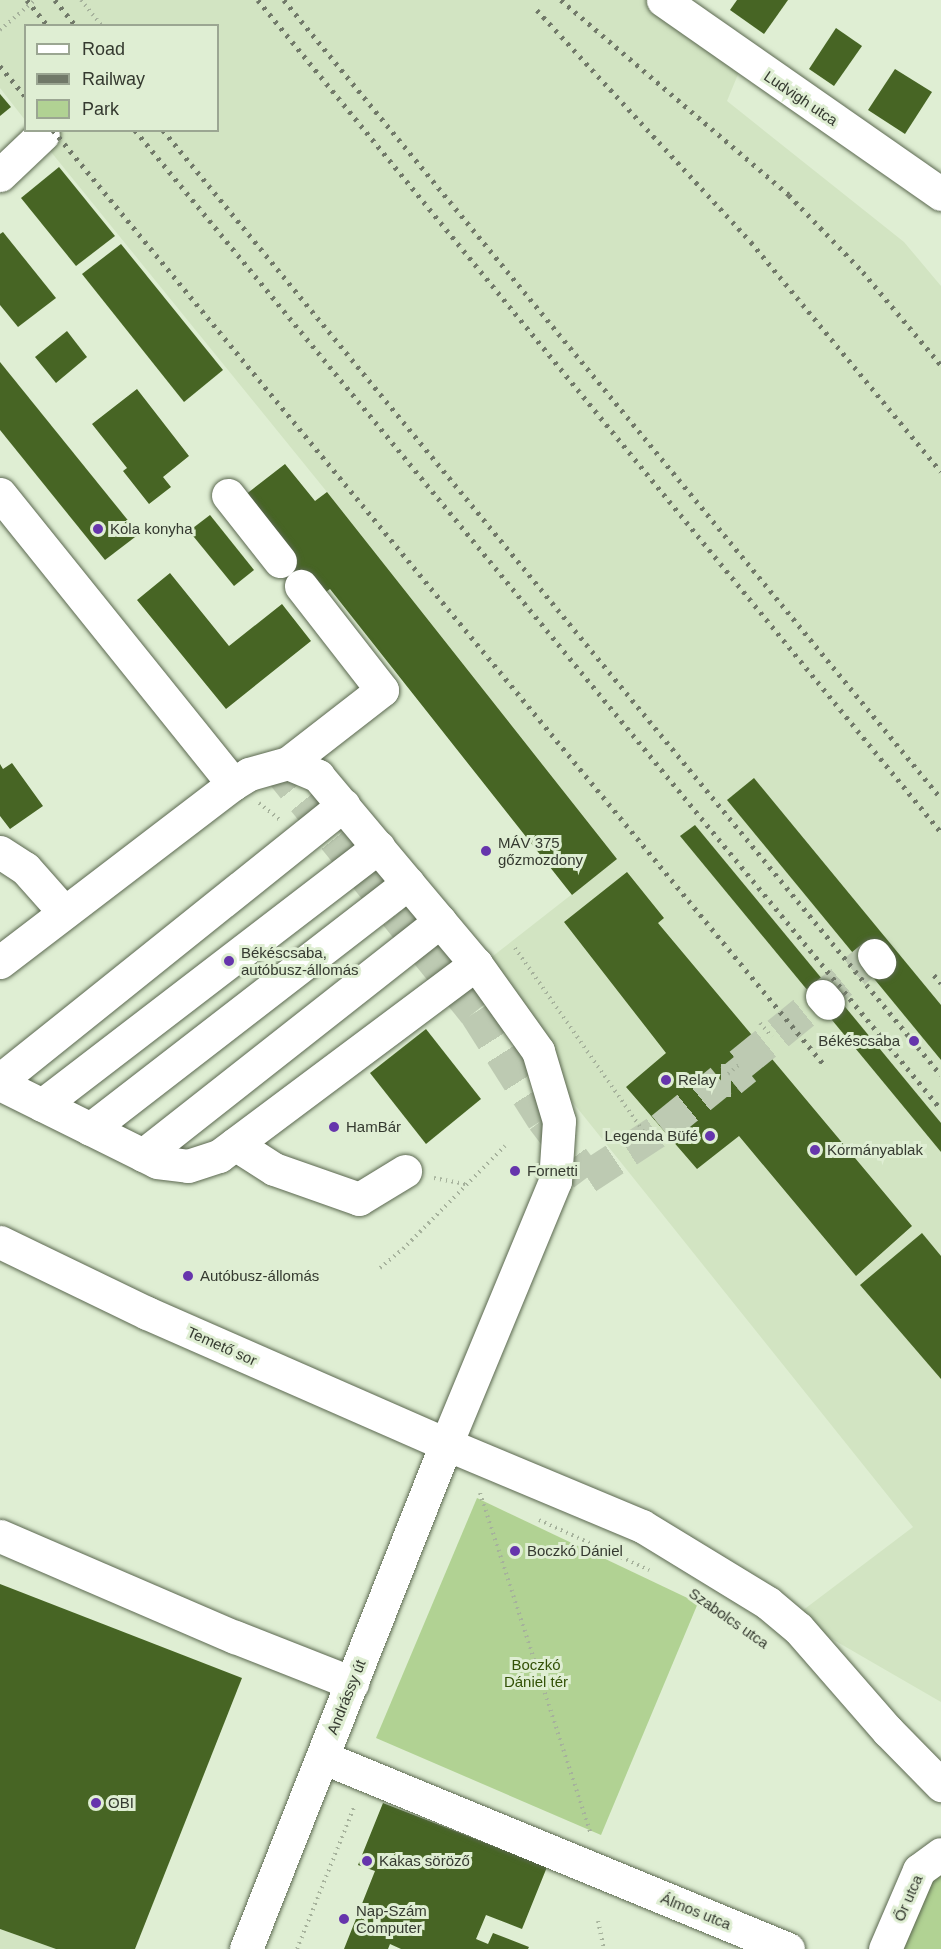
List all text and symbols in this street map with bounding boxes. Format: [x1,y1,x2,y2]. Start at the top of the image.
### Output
legend [24,24,219,132]
text: Road [82,39,125,59]
street label: Ludvigh utca [761,67,841,129]
text: Railway [82,69,145,89]
text: Park [82,99,119,119]
place label: Kola konyha [110,520,193,538]
marker: Kola konyha [91,522,105,536]
place label: MÁV 375 gőzmozdony [498,833,583,868]
marker: MÁV 375 gőzmozdony [479,844,493,858]
place label: Békéscsaba, autóbusz-állomás [241,943,359,978]
marker: Békéscsaba, autóbusz-állomás [222,954,236,968]
place label: Békéscsaba [818,1032,900,1050]
marker: Békéscsaba [905,1032,923,1050]
place label: Relay [678,1071,716,1089]
marker: Relay [659,1073,673,1087]
place label: HamBár [346,1118,401,1136]
marker: HamBár [327,1120,341,1134]
place label: Legenda Büfé [605,1127,698,1145]
marker: Legenda Büfé [703,1129,717,1143]
place label: Kormányablak [827,1141,923,1159]
marker: Kormányablak [808,1143,822,1157]
place label: Fornetti [527,1162,578,1180]
marker: Fornetti [508,1164,522,1178]
place label: Autóbusz-állomás [200,1267,319,1285]
marker: Autóbusz-állomás [181,1269,195,1283]
street label: Temető sor [184,1323,260,1369]
place label: Boczkó Dániel [527,1542,623,1560]
marker: Boczkó Dániel [508,1544,522,1558]
street label: Szabolcs utca [686,1584,772,1652]
park label: Boczkó Dániel tér [504,1655,568,1690]
street label: Andrássy út [323,1657,369,1737]
place label: OBI [108,1794,134,1812]
marker: OBI [89,1796,103,1810]
place label: Kakas söröző [379,1852,470,1870]
marker: Kakas söröző [360,1854,374,1868]
street label: Őr utca [890,1872,926,1924]
street label: Álmos utca [658,1889,734,1933]
place label: Nap-Szám Computer [356,1901,427,1936]
marker: Nap-Szám Computer [337,1912,351,1926]

